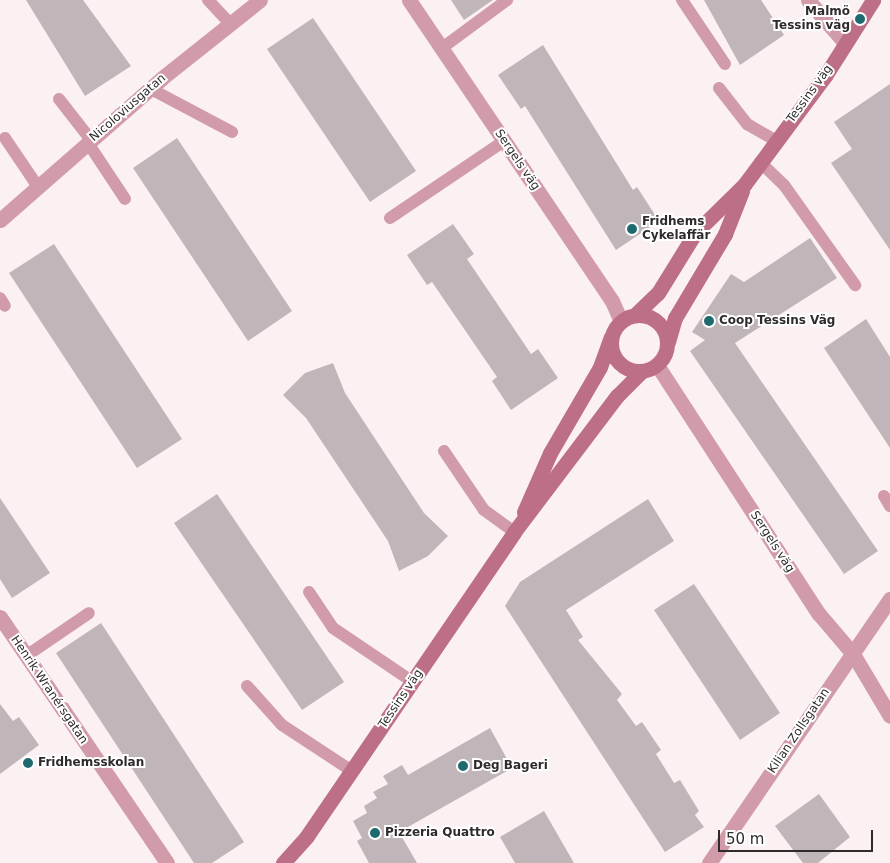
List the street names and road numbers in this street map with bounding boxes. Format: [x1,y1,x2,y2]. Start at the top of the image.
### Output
street label: Tessins väg [784,62,836,126]
street label: Nicoloviusgatan [87,71,169,145]
street label: Sergels väg [491,127,543,193]
street label: Sergels väg [747,509,797,575]
street label: Henrik Wranérsgatan [7,633,91,747]
street label: Tessins väg [376,667,426,731]
street label: Kilian Zollsgatan [765,686,833,776]

